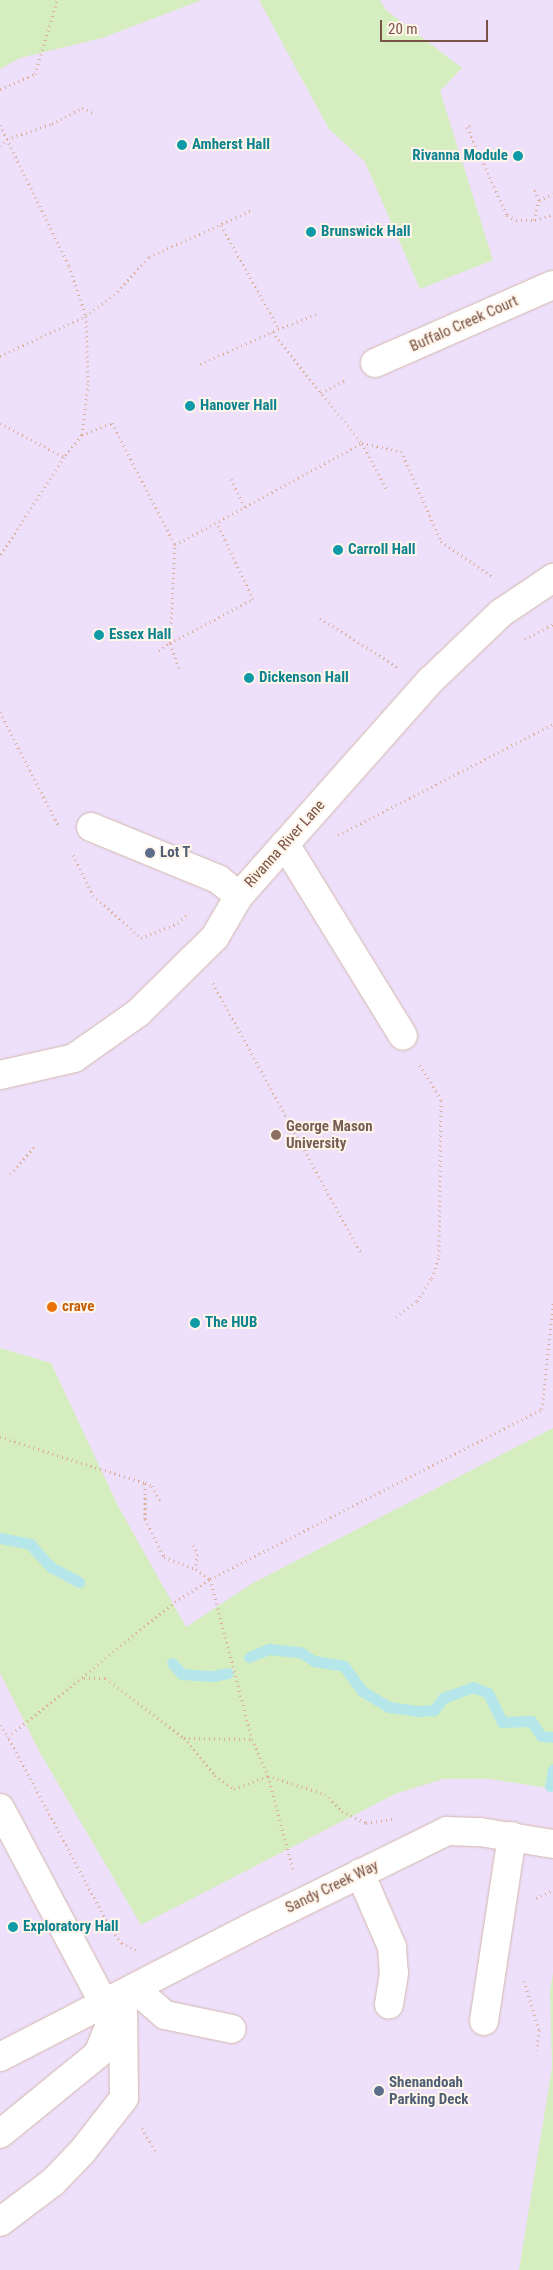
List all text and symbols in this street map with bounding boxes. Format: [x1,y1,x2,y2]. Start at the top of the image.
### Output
scale bar [383,10,490,42]
text: 20 m [388,20,418,38]
place label: Amherst Hall [192,136,270,154]
marker: Amherst Hall [176,139,188,151]
place label: Rivanna Module [412,147,508,165]
marker: Rivanna Module [512,150,524,162]
place label: Brunswick Hall [321,223,411,241]
marker: Brunswick Hall [305,226,317,238]
street label: Buffalo Creek Court [407,292,521,356]
place label: Hanover Hall [200,397,277,415]
marker: Hanover Hall [184,400,196,412]
place label: Carroll Hall [348,541,416,559]
marker: Carroll Hall [332,544,344,556]
place label: Essex Hall [109,626,171,644]
marker: Essex Hall [93,629,105,641]
place label: Dickenson Hall [259,669,349,687]
marker: Dickenson Hall [243,672,255,684]
street label: Rivanna River Lane [241,797,329,891]
place label: Lot T [160,844,191,862]
marker: Lot T [144,847,156,859]
place label: George Mason University [286,1117,373,1152]
marker: George Mason University [270,1129,282,1141]
place label: crave [62,1298,94,1316]
marker: crave [46,1301,58,1313]
place label: The HUB [205,1314,257,1332]
marker: The HUB [189,1317,201,1329]
street label: Sandy Creek Way [283,1857,381,1917]
place label: Exploratory Hall [23,1918,119,1936]
marker: Exploratory Hall [7,1921,19,1933]
place label: Shenandoah Parking Deck [389,2073,469,2108]
marker: Shenandoah Parking Deck [373,2085,385,2097]

